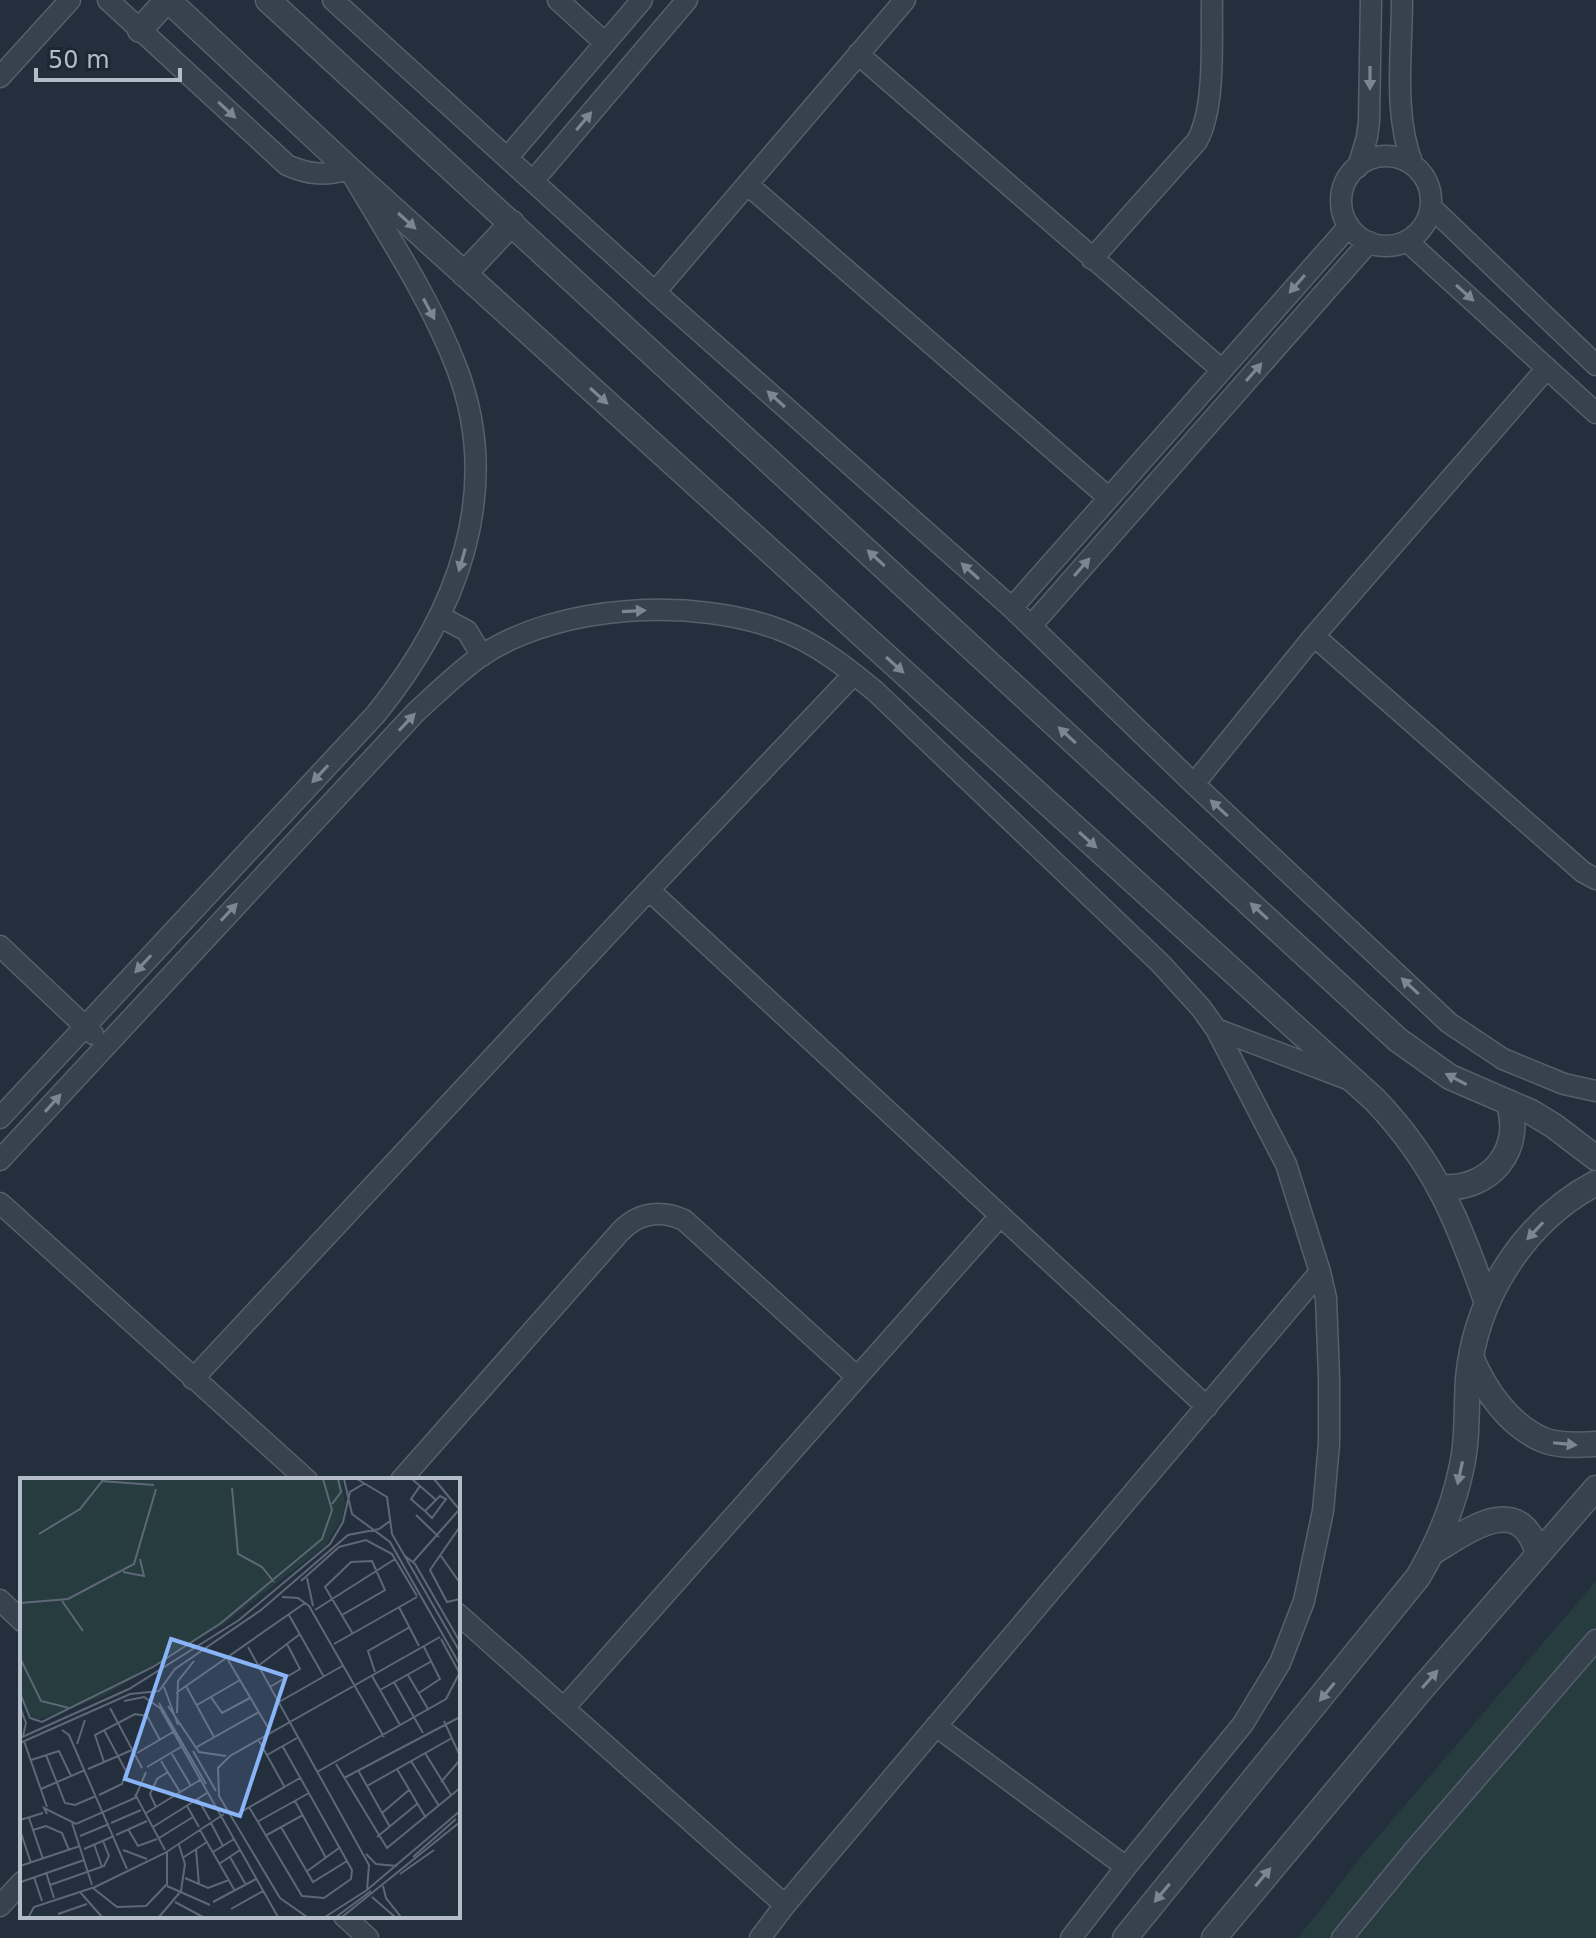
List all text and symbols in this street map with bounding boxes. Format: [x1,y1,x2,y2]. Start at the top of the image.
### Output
scale bar [36,32,180,82]
text: 50 m [48,46,110,74]
one-way arrow [1364,66,1376,91]
one-way arrow [217,101,236,119]
one-way arrow [575,112,592,132]
one-way arrow [397,212,416,230]
one-way arrow [1289,275,1307,294]
one-way arrow [1455,284,1474,302]
one-way arrow [423,298,436,321]
one-way arrow [1245,363,1262,383]
one-way arrow [589,386,608,404]
one-way arrow [766,390,785,408]
one-way arrow [455,548,468,572]
one-way arrow [867,550,886,568]
one-way arrow [1073,558,1091,577]
one-way arrow [961,563,981,580]
one-way arrow [622,604,647,617]
one-way arrow [886,655,905,673]
one-way arrow [397,713,415,732]
one-way arrow [1058,726,1077,744]
one-way arrow [311,764,329,783]
one-way arrow [1210,800,1229,818]
one-way arrow [1078,830,1097,848]
one-way arrow [1249,902,1268,920]
one-way arrow [220,903,238,922]
one-way arrow [134,955,152,974]
one-way arrow [1400,977,1419,995]
one-way arrow [1444,1073,1467,1086]
one-way arrow [43,1093,61,1112]
one-way arrow [1526,1221,1544,1240]
one-way arrow [1553,1437,1578,1450]
one-way arrow [1453,1461,1466,1486]
inset map [20,1478,460,1918]
one-way arrow [1421,1669,1438,1689]
one-way arrow [1319,1682,1335,1702]
one-way arrow [1254,1867,1271,1887]
one-way arrow [1154,1883,1171,1903]

